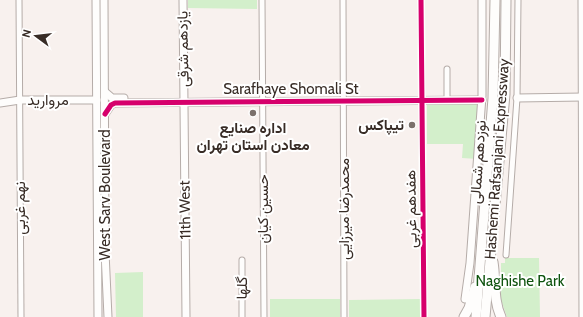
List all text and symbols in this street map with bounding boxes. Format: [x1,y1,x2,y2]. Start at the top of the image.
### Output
street label: یازدهم شرقی [173,11,194,87]
north arrow [16,16,56,56]
text: N [19,28,34,39]
street label: Hashemi Rafsanjani Expressway [481,58,513,260]
street label: Sarafhaye Shomali St [223,80,359,98]
street label: مروارید [27,91,69,109]
marker: اداره صنایع معادن استان تهران [248,108,258,118]
place label: تیپاکس [358,116,404,135]
place label: اداره صنایع معادن استان تهران [196,119,310,154]
marker: تیپاکس [407,120,417,130]
street label: نوزدهم شمالی [466,120,491,205]
street label: West Sarv Boulevard [96,130,114,260]
street label: محمدرضا میرزایی [335,158,354,260]
street label: هفدهم غربی [401,170,422,248]
street label: حسین کیان [254,174,273,244]
street label: 11th West [175,180,195,240]
street label: نهم غربی [11,181,30,235]
park label: Naghishe Park [476,272,565,290]
street label: گلها [233,276,251,300]

